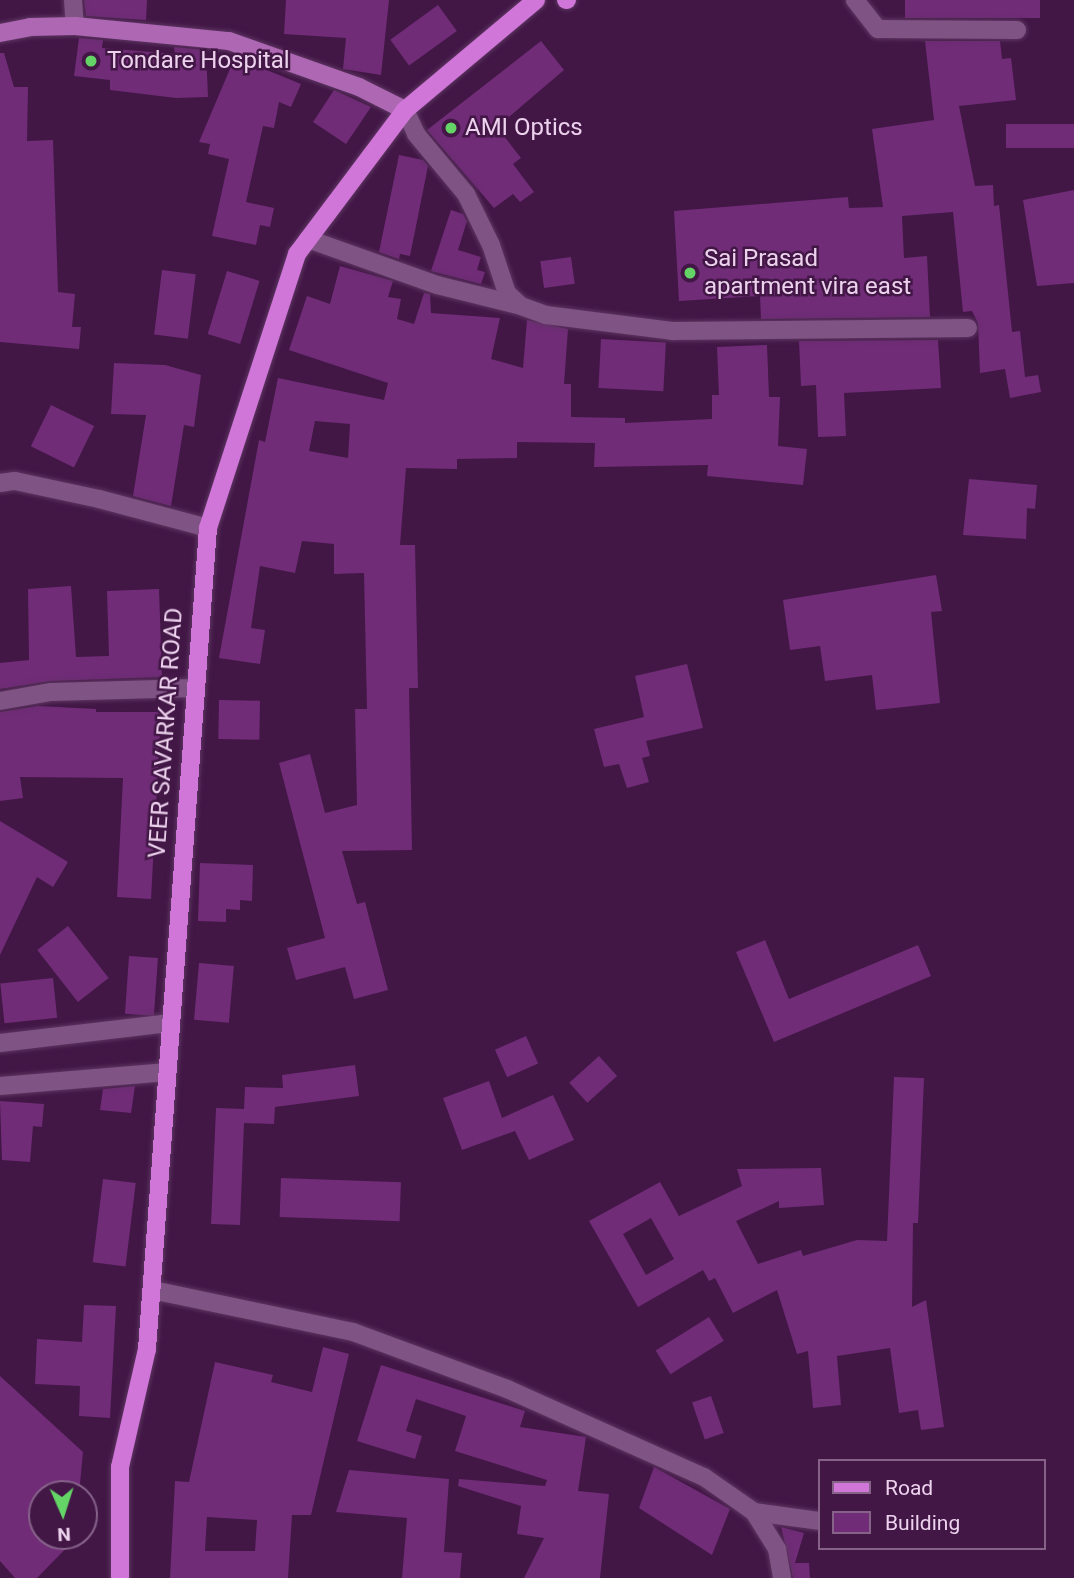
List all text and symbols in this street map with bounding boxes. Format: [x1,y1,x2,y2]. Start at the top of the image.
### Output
place label: Tondare Hospital [107,47,290,75]
marker: Tondare Hospital [81,51,101,71]
place label: AMI Optics [465,114,583,142]
marker: AMI Optics [443,120,459,136]
place label: Sai Prasad apartment vira east [704,245,911,301]
marker: Sai Prasad apartment vira east [682,265,698,281]
street label: VEER SAVARKAR ROAD [143,607,189,859]
legend [818,1459,1046,1550]
text: Road [885,1476,933,1500]
north arrow [28,1480,98,1550]
text: Building [885,1511,960,1535]
text: N [57,1523,71,1546]

